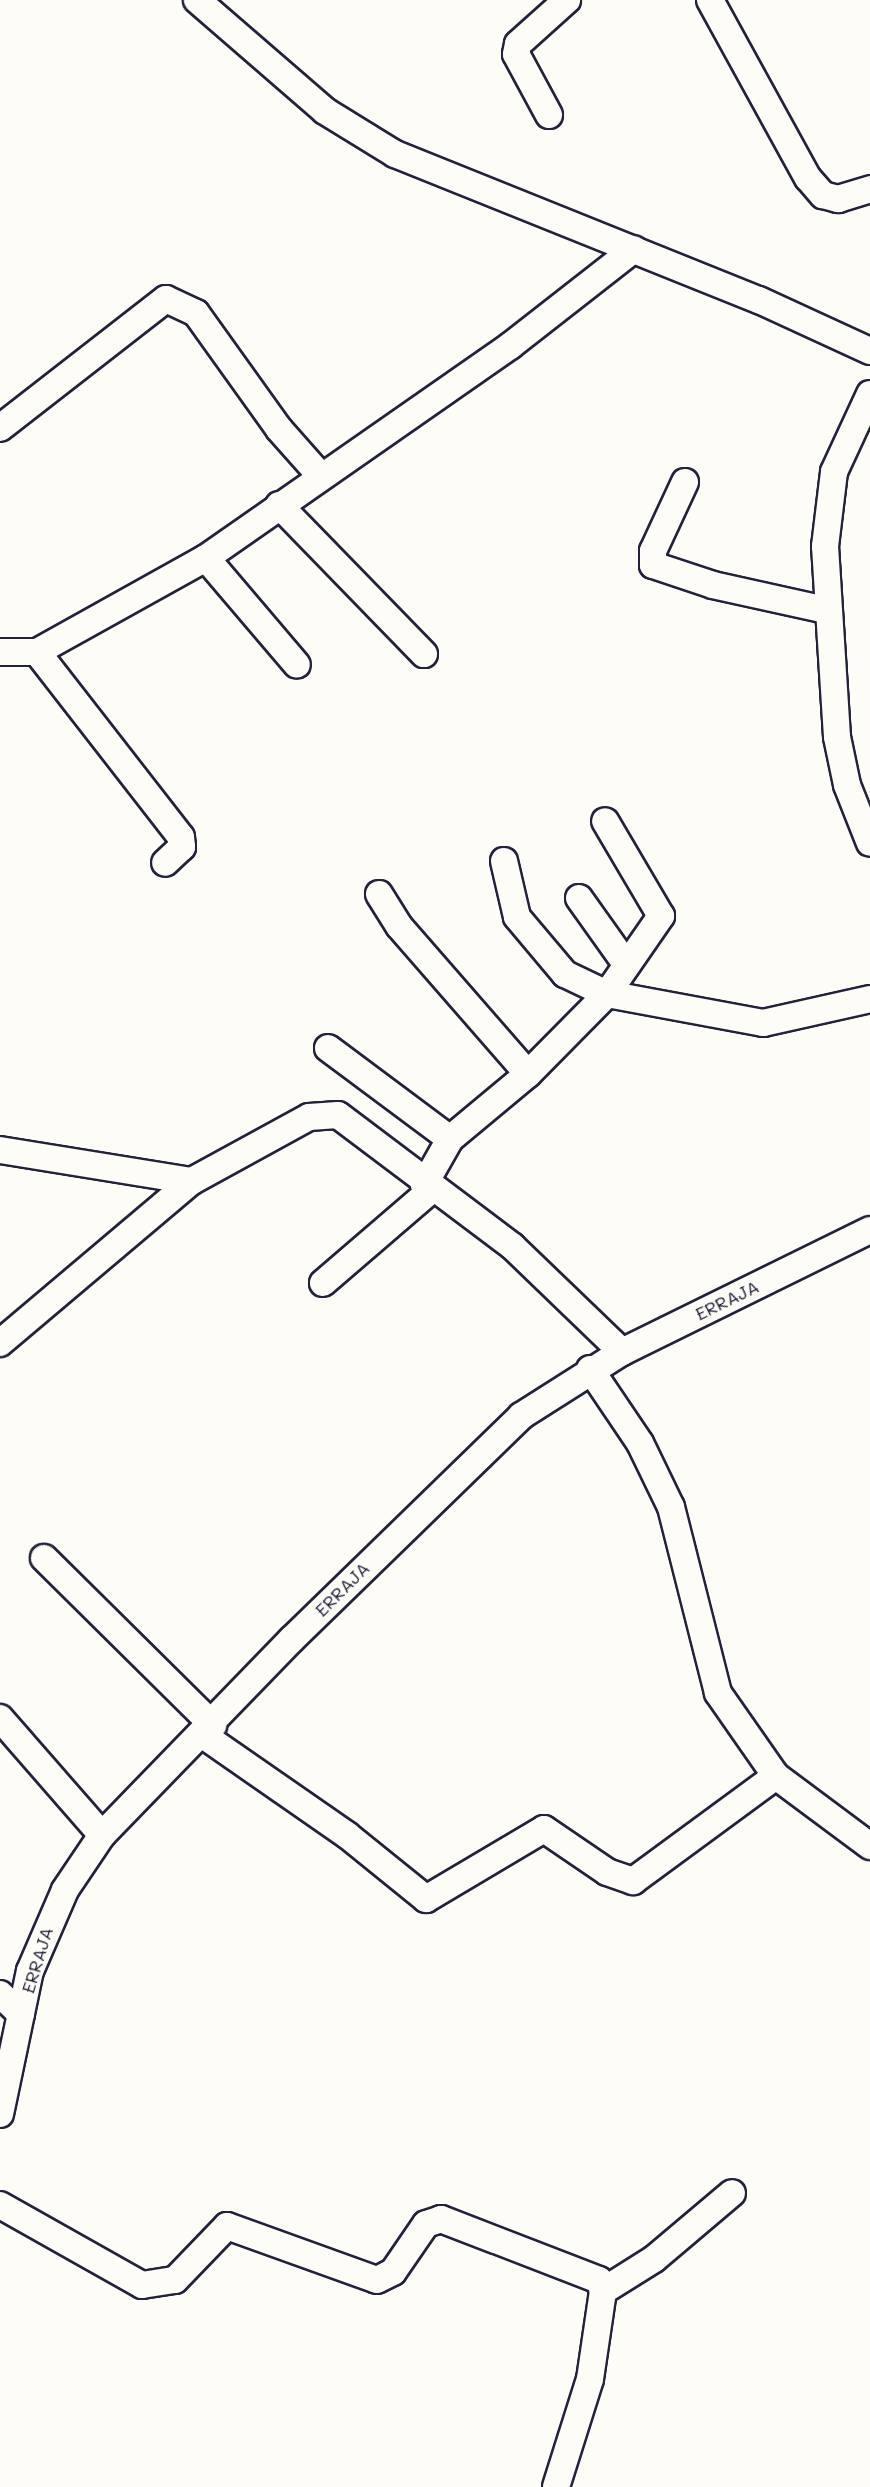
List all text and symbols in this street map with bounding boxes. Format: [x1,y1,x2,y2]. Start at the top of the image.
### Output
street label: ERRAJA [692,1275,762,1325]
street label: ERRAJA [310,1557,374,1621]
street label: ERRAJA [17,1924,57,1996]

